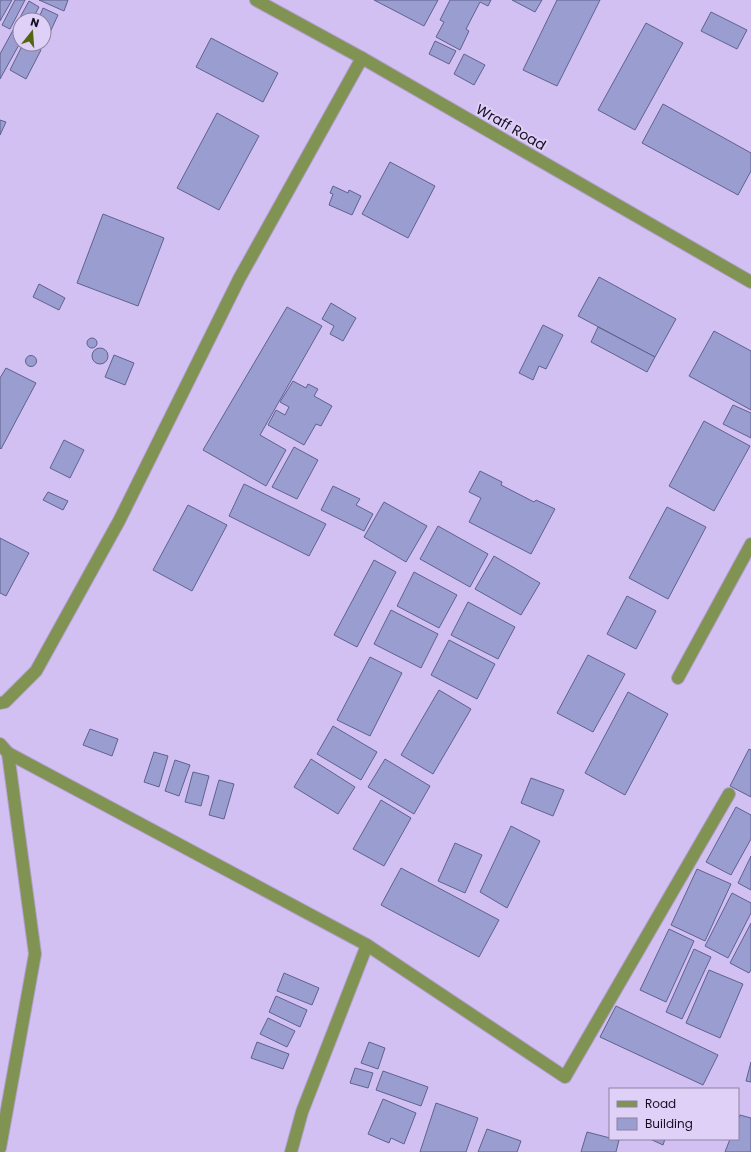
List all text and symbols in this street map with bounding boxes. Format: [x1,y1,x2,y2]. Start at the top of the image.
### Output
north arrow [12,12,52,52]
text: N [29,14,41,31]
street label: Wraff Road [472,99,550,155]
legend [609,1088,739,1140]
text: Road [645,1095,676,1112]
text: Building [645,1115,693,1132]

